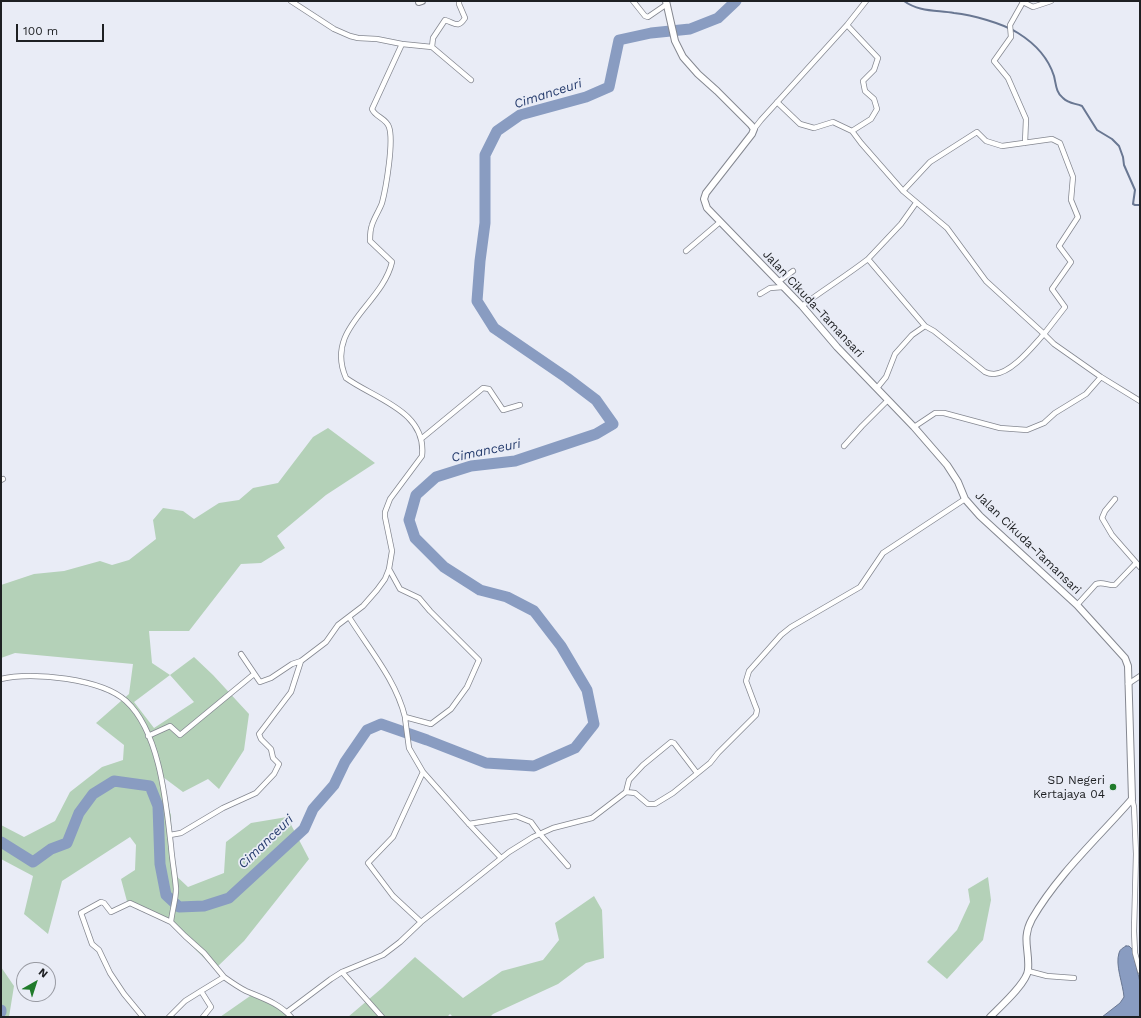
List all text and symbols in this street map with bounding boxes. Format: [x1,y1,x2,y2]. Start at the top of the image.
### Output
scale bar [18,16,106,42]
text: 100 m [23,24,58,38]
water label: Cimanceuri [512,76,584,112]
street label: Jalan Cikuda–Tamansari [759,247,867,361]
water label: Cimanceuri [450,436,522,466]
street label: Jalan Cikuda–Tamansari [972,489,1084,597]
place label: SD Negeri Kertajaya 04 [1033,773,1105,801]
marker: SD Negeri Kertajaya 04 [1108,782,1118,792]
water label: Cimanceuri [235,812,297,872]
north arrow [16,962,56,1002]
text: N [36,965,50,981]

